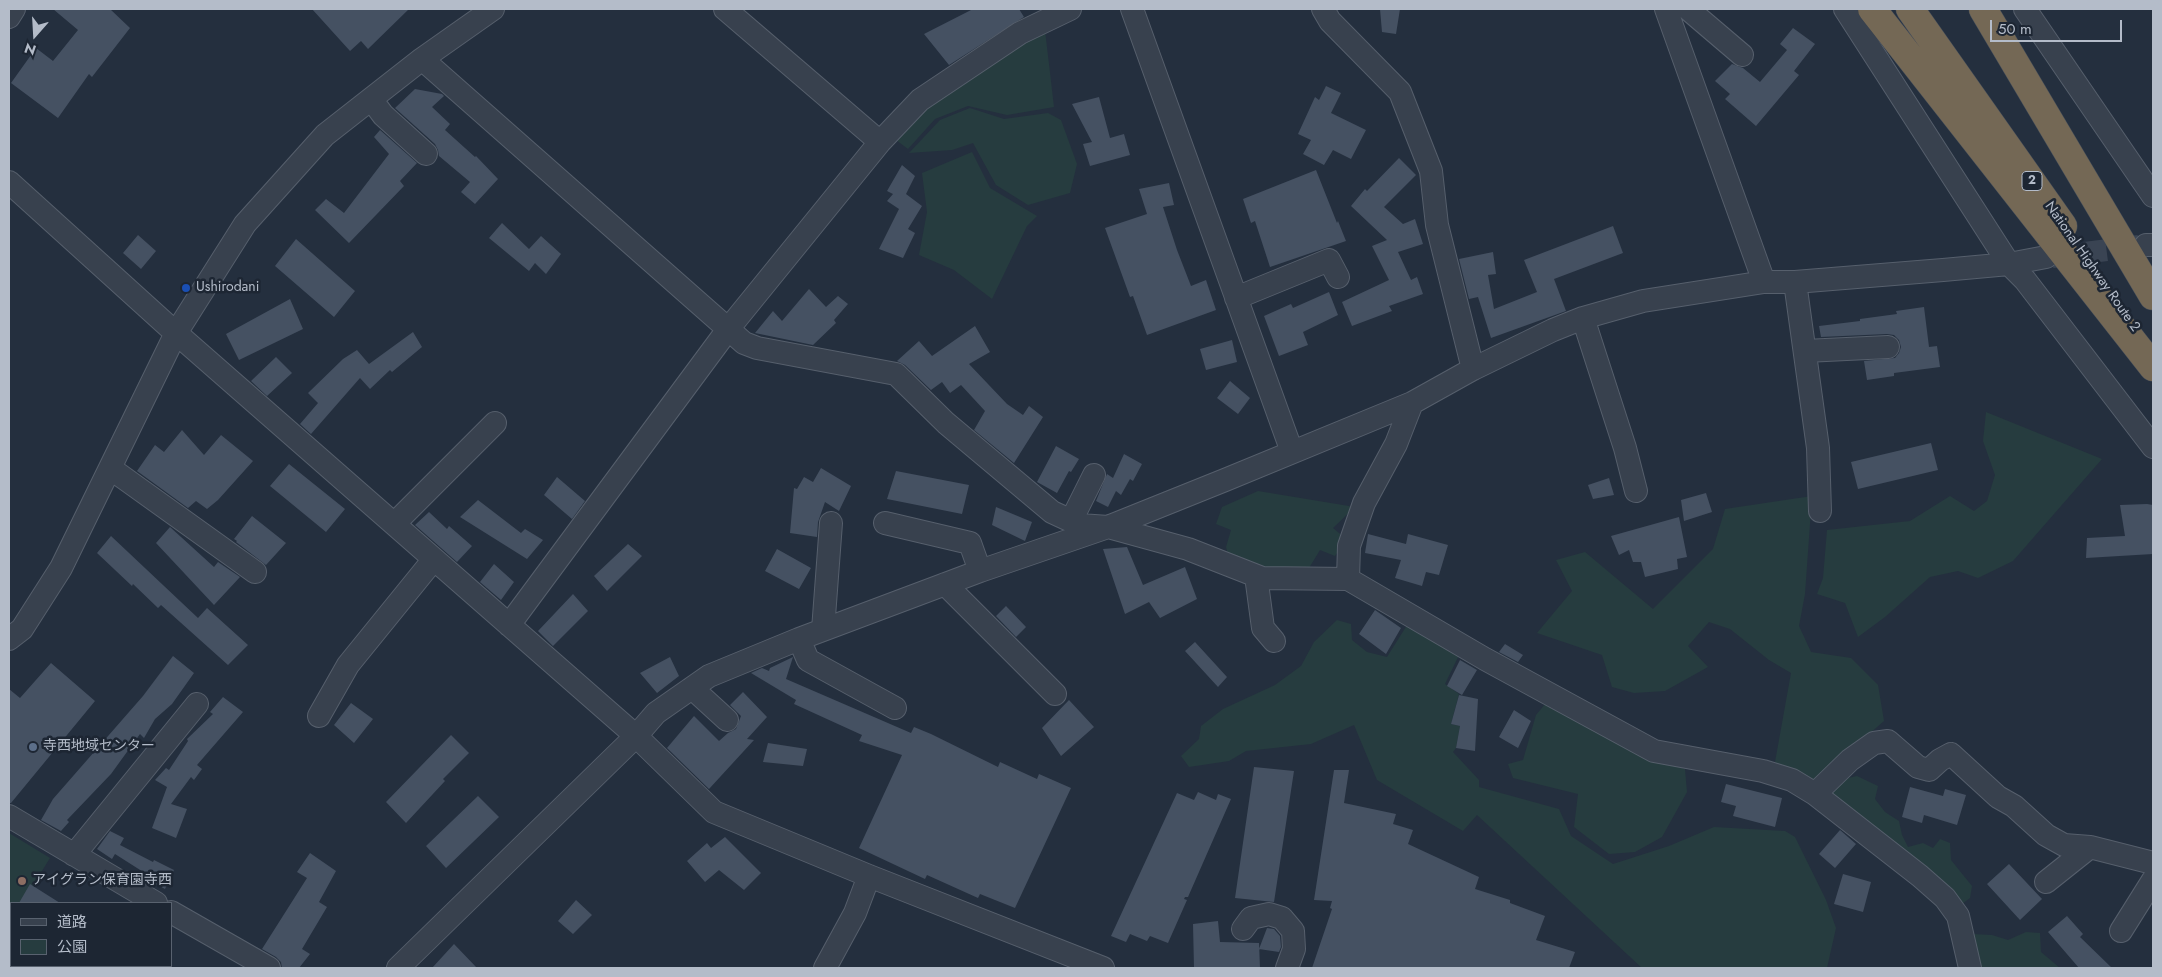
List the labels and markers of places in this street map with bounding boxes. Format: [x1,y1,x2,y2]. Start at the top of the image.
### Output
place label: Ushirodani [196,280,259,296]
marker: Ushirodani [180,282,192,294]
place label: 寺西地域センター [43,739,155,755]
marker: 寺西地域センター [27,741,39,753]
place label: アイグラン保育園寺西 [32,873,172,889]
marker: アイグラン保育園寺西 [16,875,28,887]

